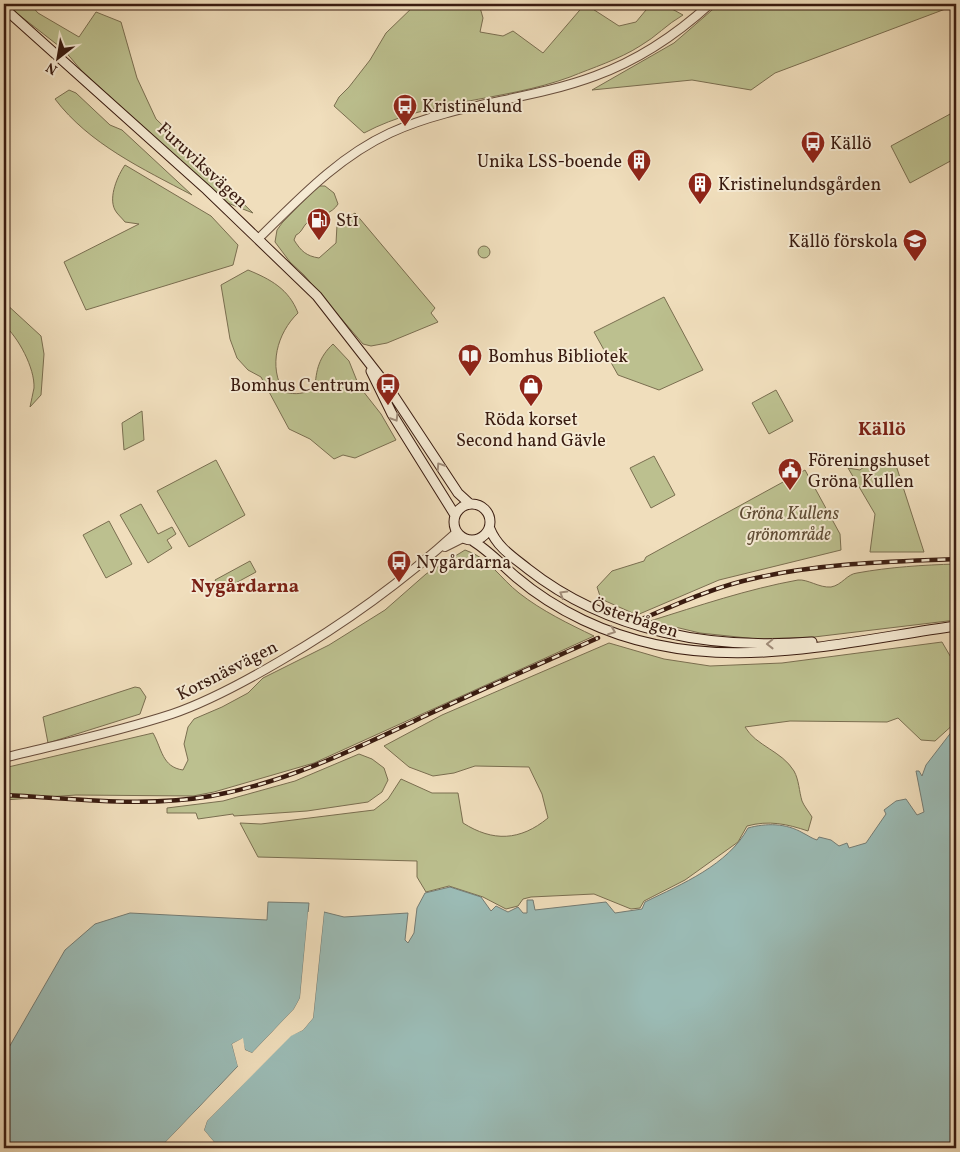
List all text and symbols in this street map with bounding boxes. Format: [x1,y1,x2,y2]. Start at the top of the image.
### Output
north arrow [32,32,82,82]
text: N [43,57,61,79]
bus stop icon: Kristinelund [392,93,418,127]
place label: Kristinelund [422,95,522,120]
street label: Furuviksvägen [151,117,253,215]
bus stop icon: Källö [800,130,826,164]
place label: Källö [830,132,872,157]
building icon: Unika LSS-boende [626,148,652,182]
place label: Unika LSS-boende [477,150,622,175]
building icon: Kristinelundsgården [687,171,713,205]
place label: Kristinelundsgården [718,173,881,198]
fuel station icon: St1 [306,207,332,241]
place label: St1 [336,209,359,234]
school or university icon: Källö förskola [902,228,928,262]
place label: Källö förskola [788,230,898,255]
library icon: Bomhus Bibliotek [457,343,483,377]
place label: Bomhus Bibliotek [488,345,628,370]
bus stop icon: Bomhus Centrum [375,372,401,406]
shop icon: Röda korset Second hand Gävle [518,373,544,407]
place label: Bomhus Centrum [230,374,370,399]
place label: Röda korset Second hand Gävle [456,408,606,454]
one-way arrow [389,413,399,422]
district label: Källö [858,417,906,443]
place label: Föreningshuset Gröna Kullen [808,449,930,495]
public building icon: Föreningshuset Gröna Kullen [777,457,803,491]
one-way arrow [437,462,446,472]
park label: Gröna Kullens grönområde [739,502,839,548]
bus stop icon: Nygårdarna [386,549,412,583]
place label: Nygårdarna [416,551,511,576]
district label: Nygårdarna [191,574,299,600]
one-way arrow [560,590,569,600]
street label: Österbågen [588,594,682,645]
one-way arrow [607,625,615,635]
street label: Korsnäsvägen [173,635,283,708]
one-way arrow [766,639,774,649]

